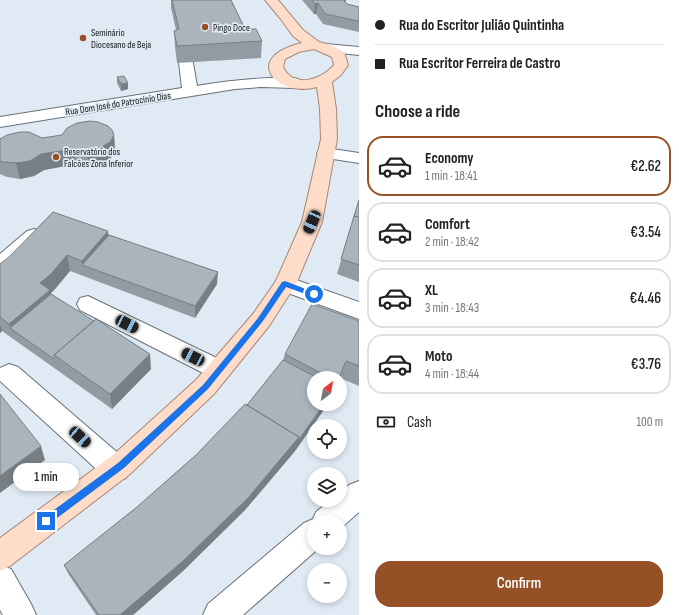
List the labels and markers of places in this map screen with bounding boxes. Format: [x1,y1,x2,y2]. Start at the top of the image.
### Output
marker: Pingo Doce [200,22,210,32]
place label: Pingo Doce [213,22,250,34]
place label: Seminário Diocesano de Beja [91,27,151,51]
marker: Seminário Diocesano de Beja [78,33,88,43]
place label: Reservatório dos Falcões Zona Inferior [64,146,133,170]
marker: Reservatório dos Falcões Zona Inferior [51,152,61,162]

